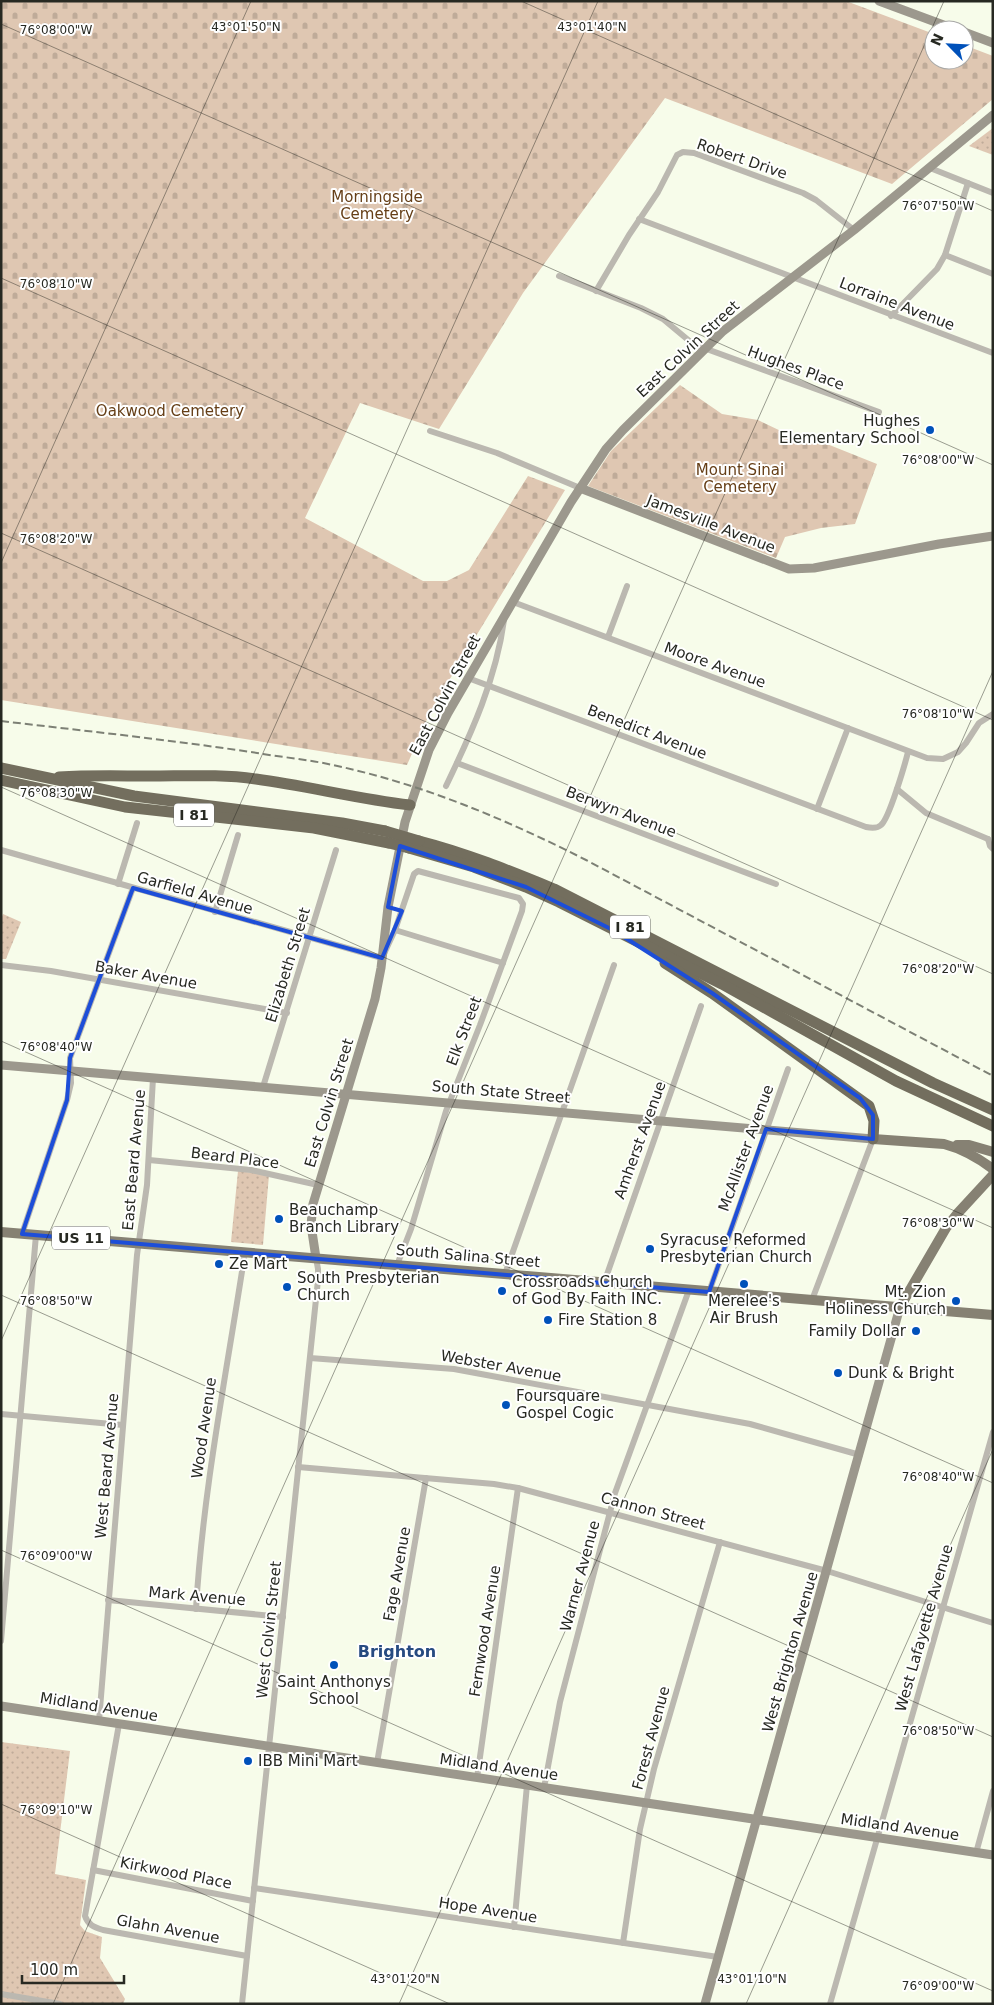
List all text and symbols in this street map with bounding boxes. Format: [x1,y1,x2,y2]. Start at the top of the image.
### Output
text: 43°01'50"N [211,20,281,34]
text: 43°01'40"N [557,20,627,34]
north arrow [924,20,974,70]
text: 76°08'00"W [20,23,92,37]
text: N [927,31,947,48]
street label: Robert Drive [694,135,790,183]
park label: Morningside Cemetery [331,188,423,223]
text: 76°07'50"W [902,199,974,213]
street label: Lorraine Avenue [837,274,957,334]
text: 76°08'10"W [20,277,92,291]
street label: East Colvin Street [633,297,743,401]
street label: Hughes Place [745,342,847,394]
park label: Oakwood Cemetery [96,402,244,420]
place label: Hughes Elementary School [779,412,920,447]
marker: Hughes Elementary School [924,424,936,436]
text: 76°08'00"W [902,453,974,467]
park label: Mount Sinai Cemetery [696,461,784,496]
street label: Jamesville Avenue [643,491,778,557]
text: 76°08'20"W [20,532,92,546]
street label: East Colvin Street [406,632,484,758]
street label: Moore Avenue [662,638,768,692]
street label: Benedict Avenue [585,701,709,763]
text: 76°08'10"W [902,707,974,721]
street label: Berwyn Avenue [563,783,679,841]
text: 76°08'30"W [20,786,92,800]
road number: I 81 [174,804,214,826]
street label: Garfield Avenue [135,868,255,918]
street label: Elizabeth Street [262,905,314,1025]
road number: I 81 [610,916,650,939]
street label: Baker Avenue [93,957,199,993]
text: 76°08'20"W [902,962,974,976]
street label: Elk Street [443,994,485,1068]
street label: East Colvin Street [301,1036,357,1170]
text: 76°08'40"W [20,1040,92,1054]
street label: South State Street [431,1077,571,1107]
street label: Amherst Avenue [610,1079,670,1201]
street label: McAllister Avenue [715,1082,777,1214]
street label: East Beard Avenue [119,1089,149,1231]
street label: Beard Place [190,1144,280,1172]
place label: Beauchamp Branch Library [289,1201,399,1236]
marker: Beauchamp Branch Library [273,1213,285,1225]
text: 76°08'30"W [902,1216,974,1230]
road number: US 11 [52,1226,110,1250]
place label: Syracuse Reformed Presbyterian Church [660,1231,812,1266]
street label: South Salina Street [395,1241,541,1271]
marker: Syracuse Reformed Presbyterian Church [644,1243,656,1255]
place label: Ze Mart [229,1255,288,1273]
marker: Ze Mart [213,1258,225,1270]
place label: South Presbyterian Church [297,1269,440,1304]
place label: Crossroads Church of God By Faith INC. [512,1273,662,1308]
marker: Merelee's Air Brush [738,1278,750,1290]
marker: South Presbyterian Church [281,1281,293,1293]
place label: Mt. Zion Holiness Church [825,1283,946,1318]
marker: Crossroads Church of God By Faith INC. [496,1285,508,1297]
place label: Merelee's Air Brush [708,1292,780,1327]
text: 76°08'50"W [20,1294,92,1308]
marker: Mt. Zion Holiness Church [950,1295,962,1307]
place label: Fire Station 8 [558,1311,657,1329]
marker: Fire Station 8 [542,1314,554,1326]
place label: Family Dollar [809,1322,907,1340]
marker: Family Dollar [910,1325,922,1337]
street label: Webster Avenue [439,1347,563,1385]
place label: Dunk & Bright [848,1364,954,1382]
marker: Dunk & Bright [832,1367,844,1379]
street label: Wood Avenue [188,1376,220,1480]
place label: Foursquare Gospel Cogic [516,1387,614,1422]
street label: West Beard Avenue [92,1392,122,1540]
marker: Foursquare Gospel Cogic [500,1399,512,1411]
text: 76°08'40"W [902,1470,974,1484]
street label: Cannon Street [599,1488,707,1534]
street label: Warner Avenue [557,1518,603,1634]
street label: Fage Avenue [380,1525,414,1623]
street label: West Lafayette Avenue [891,1542,957,1714]
text: 76°09'00"W [20,1549,92,1563]
street label: West Colvin Street [253,1560,285,1700]
street label: Fernwood Avenue [466,1564,504,1698]
street label: West Brighton Avenue [758,1570,822,1734]
street label: Mark Avenue [148,1583,246,1609]
district label: Brighton [358,1642,436,1661]
marker: Saint Anthonys School [328,1659,340,1671]
place label: Saint Anthonys School [277,1673,391,1708]
street label: Forest Avenue [629,1684,673,1792]
street label: Midland Avenue [39,1689,159,1725]
text: 76°08'50"W [902,1724,974,1738]
street label: Midland Avenue [439,1750,559,1784]
place label: IBB Mini Mart [258,1752,358,1770]
marker: IBB Mini Mart [242,1755,254,1767]
text: 76°09'10"W [20,1803,92,1817]
street label: Midland Avenue [840,1810,960,1844]
street label: Kirkwood Place [118,1853,234,1893]
street label: Hope Avenue [437,1893,539,1927]
street label: Glahn Avenue [115,1911,221,1947]
scale bar [22,1952,125,1984]
text: 100 m [30,1961,78,1979]
text: 43°01'20"N [370,1972,440,1986]
text: 43°01'10"N [717,1972,787,1986]
text: 76°09'00"W [902,1979,974,1993]

